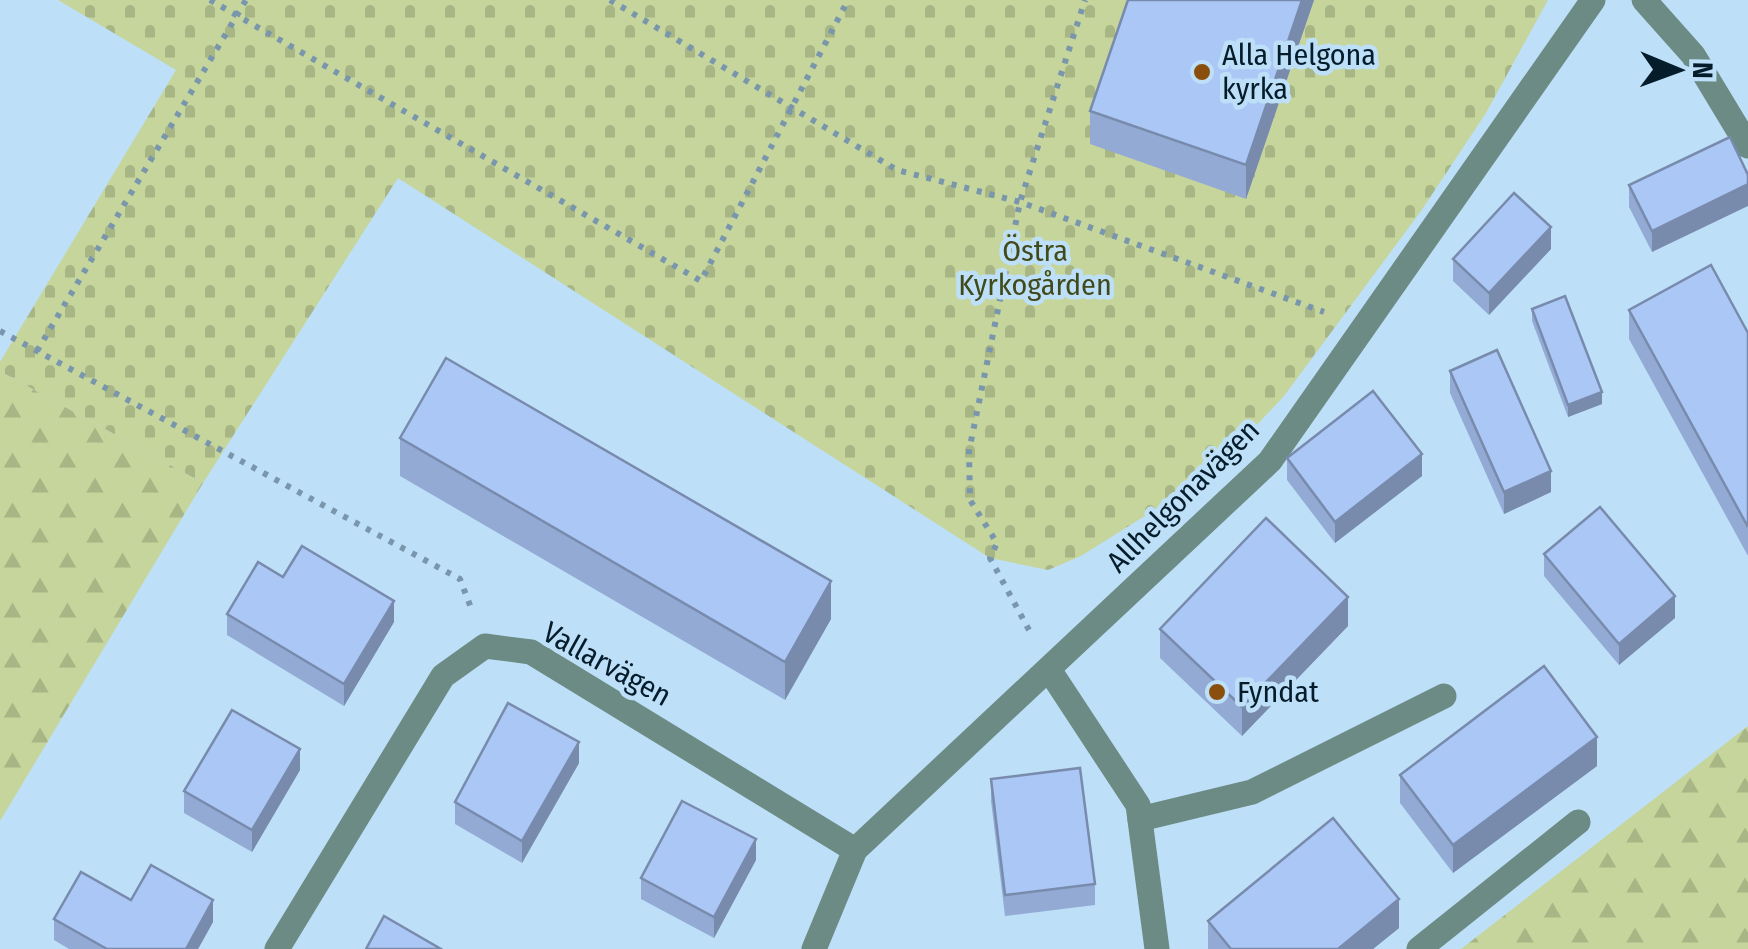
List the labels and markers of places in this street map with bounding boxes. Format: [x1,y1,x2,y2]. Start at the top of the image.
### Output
place label: Alla Helgona kyrka [1222,37,1376,107]
marker: Alla Helgona kyrka [1191,61,1213,83]
place label: Fyndat [1237,674,1319,710]
marker: Fyndat [1206,681,1228,703]

